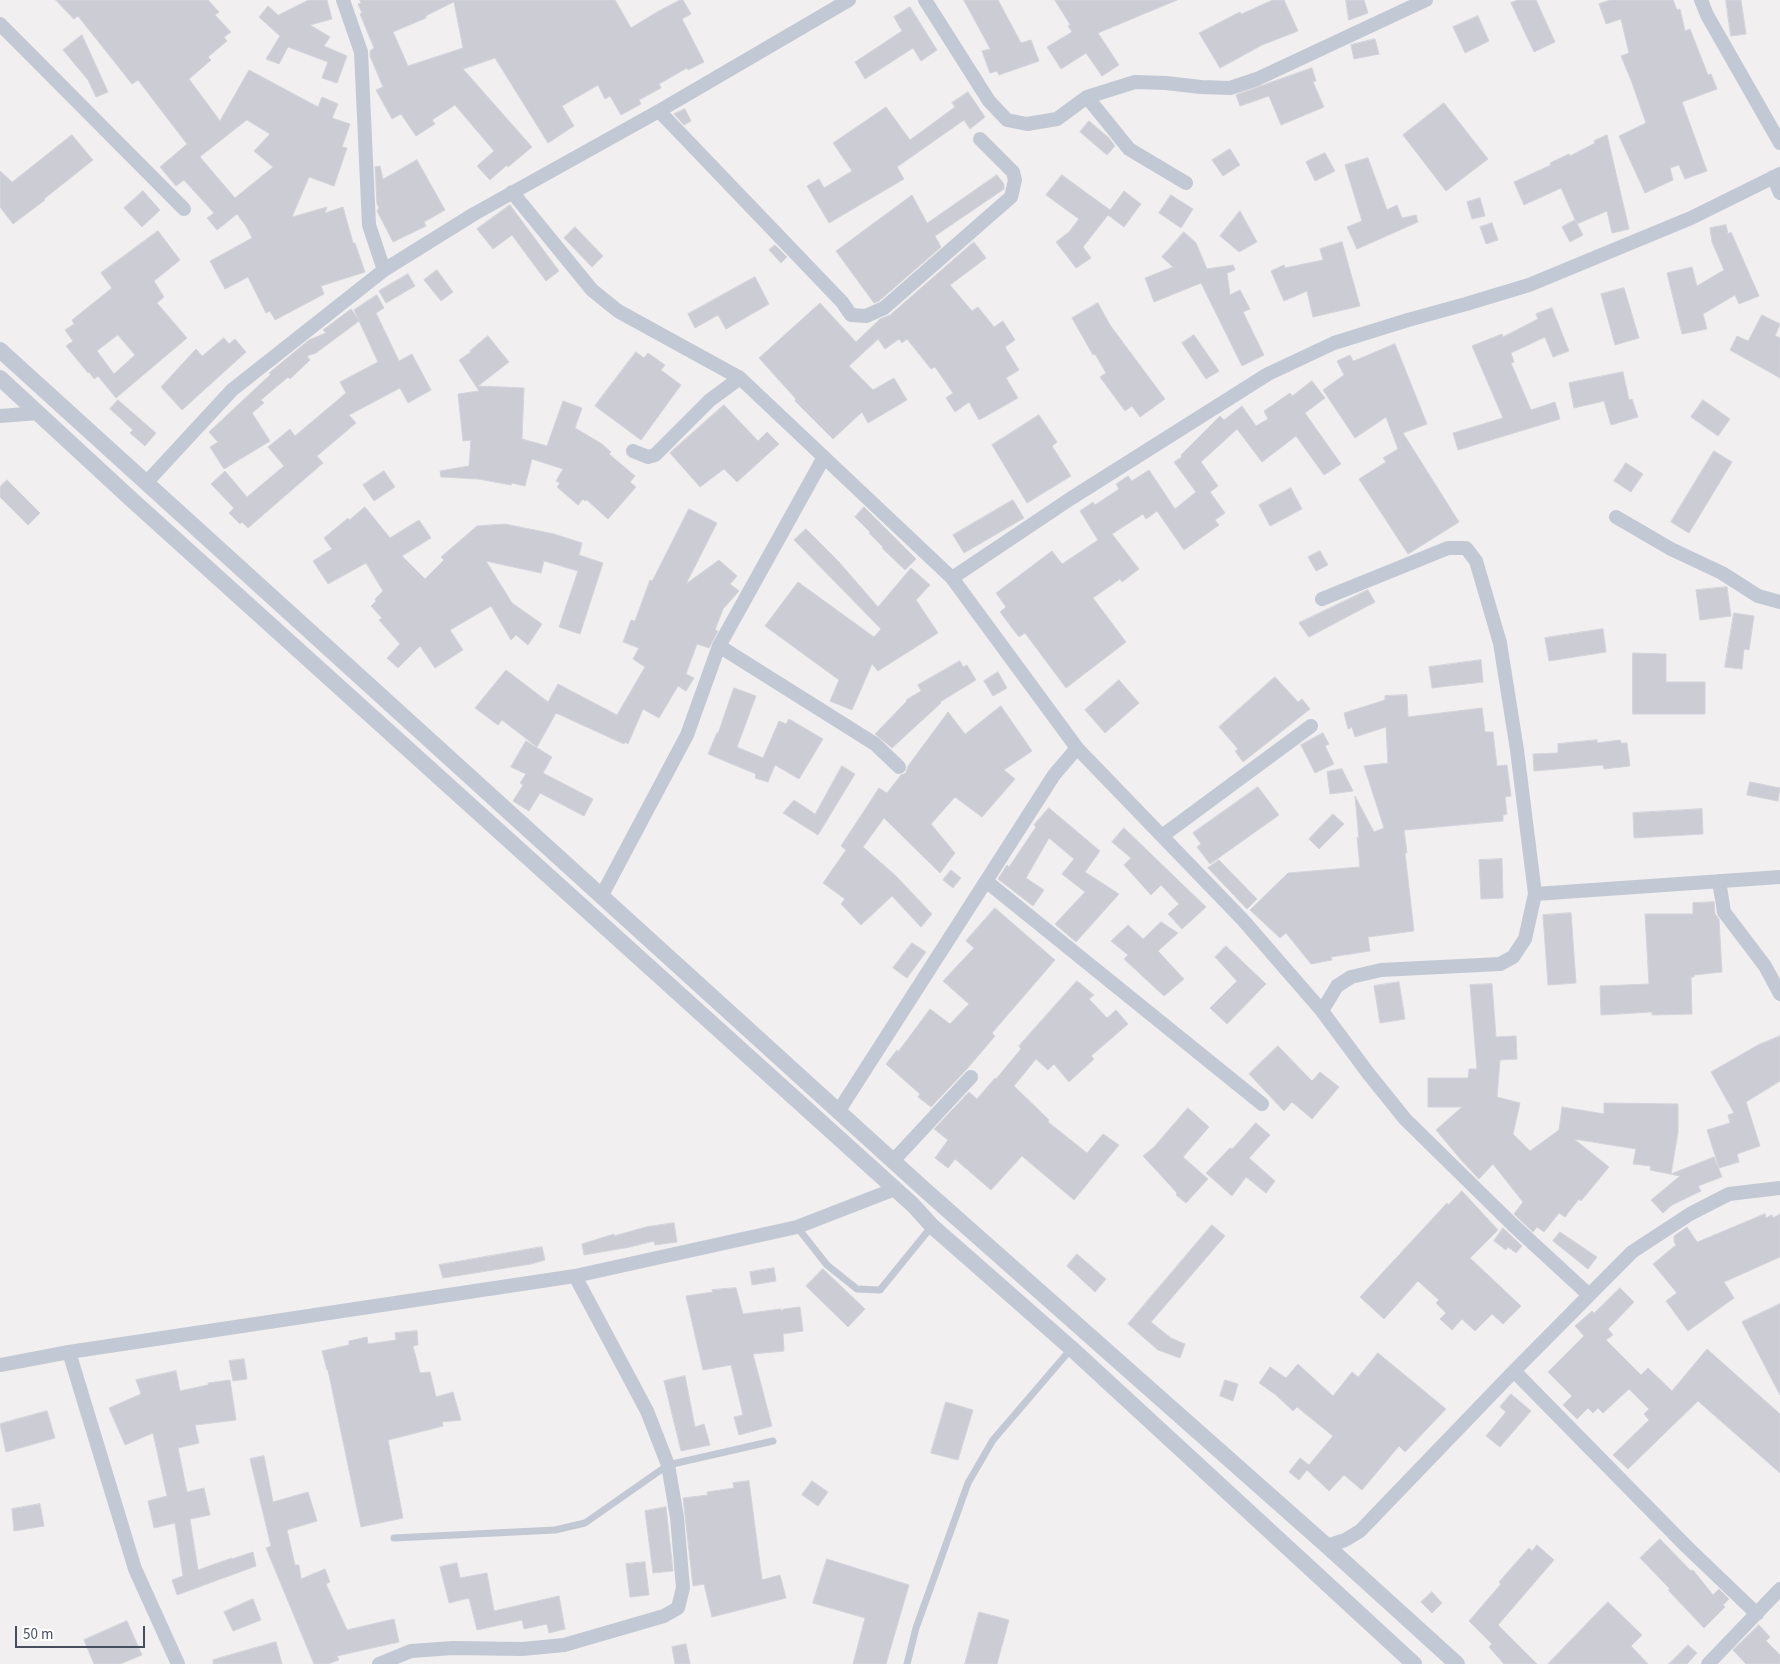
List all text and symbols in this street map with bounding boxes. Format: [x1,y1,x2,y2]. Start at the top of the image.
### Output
scale bar [18,1616,148,1648]
text: 50 m [23,1624,53,1645]

